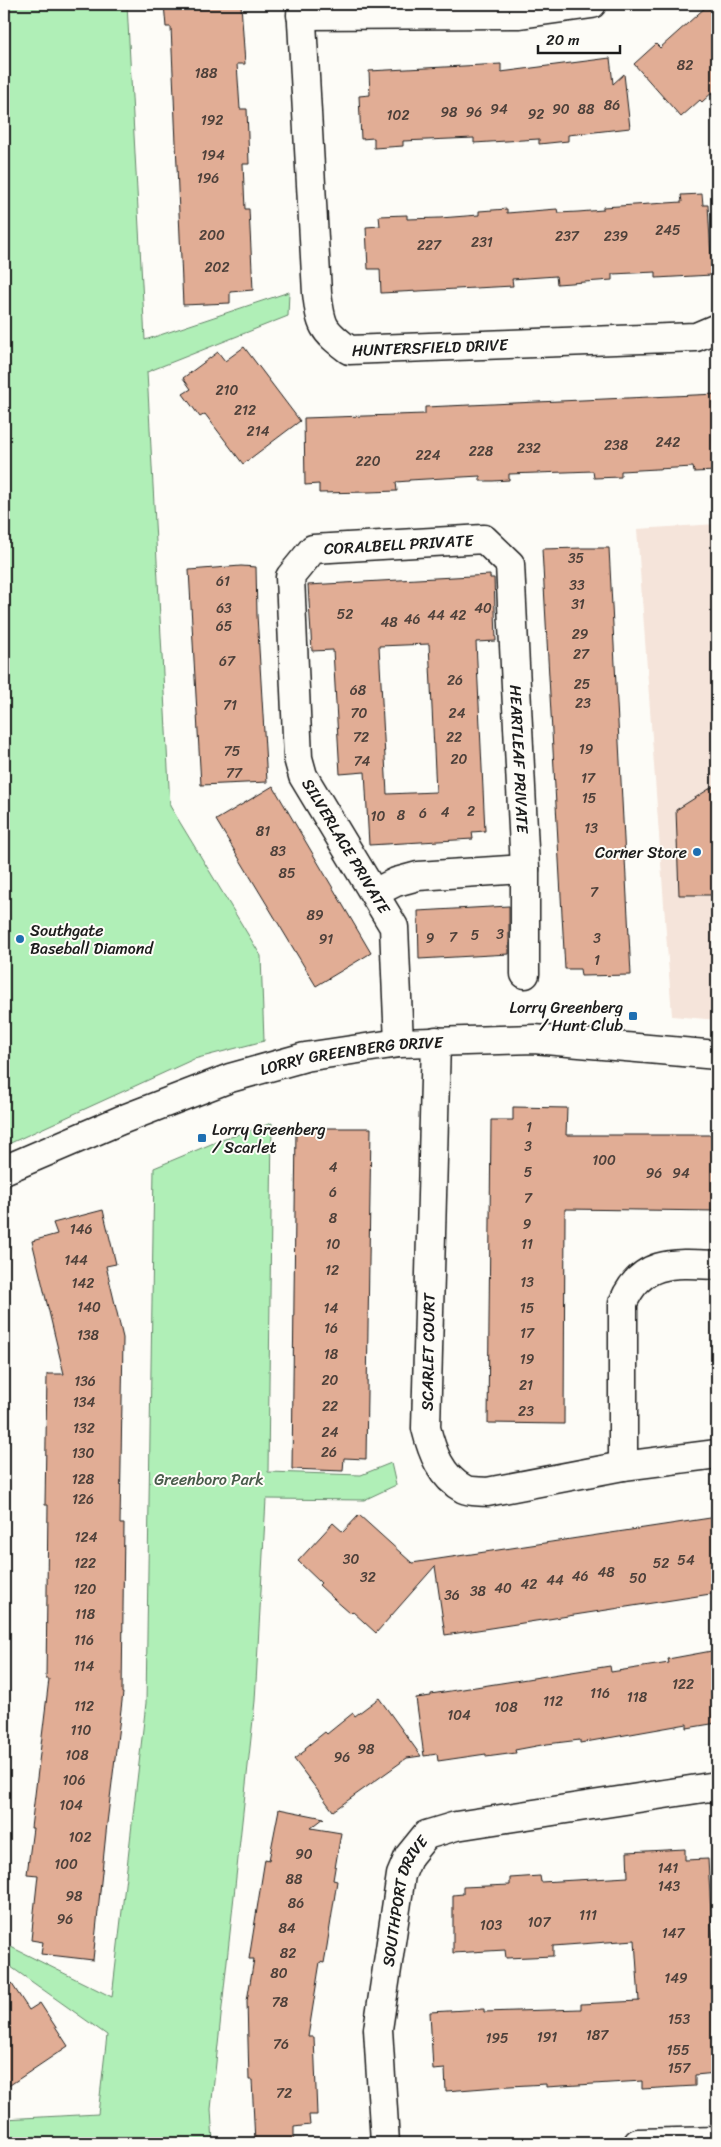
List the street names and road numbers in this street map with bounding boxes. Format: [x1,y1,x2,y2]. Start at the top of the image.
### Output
street label: HUNTERSFIELD DRIVE [351,330,509,364]
street label: CORALBELL PRIVATE [323,525,475,563]
street label: HEARTLEAF PRIVATE [501,684,538,835]
street label: SILVERLACE PRIVATE [294,772,399,921]
street label: LORRY GREENBERG DRIVE [256,1027,444,1084]
street label: SCARLET COURT [412,1291,444,1411]
street label: SOUTHPORT DRIVE [373,1828,436,1968]

